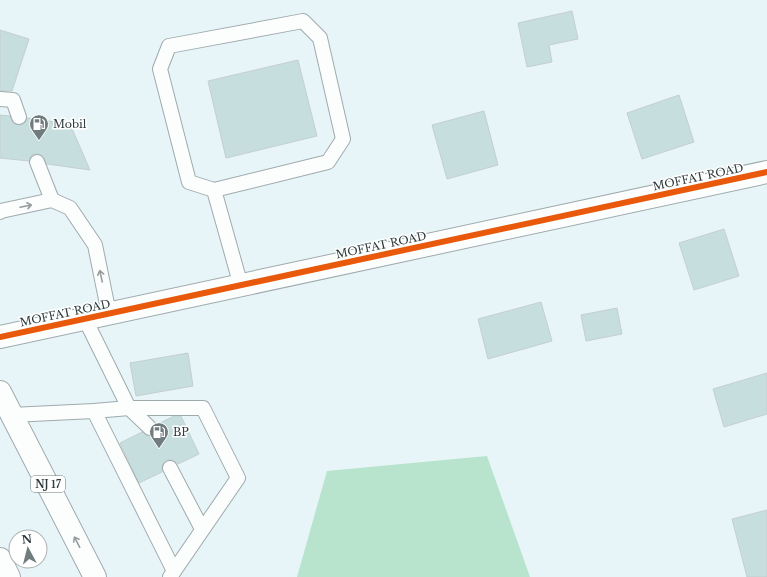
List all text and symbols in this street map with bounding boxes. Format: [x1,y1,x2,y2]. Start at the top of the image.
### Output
fuel station icon: Mobil [28,113,50,141]
place label: Mobil [53,117,87,131]
street label: MOFFAT ROAD [651,161,745,193]
one-way arrow [19,201,32,209]
street label: MOFFAT ROAD [334,229,428,261]
one-way arrow [97,270,105,283]
street label: MOFFAT ROAD [18,297,112,329]
fuel station icon: BP [148,421,170,449]
place label: BP [173,425,189,439]
road number: NJ 17 [31,476,65,492]
north arrow [8,529,48,569]
text: N [21,531,33,547]
one-way arrow [73,536,80,548]

